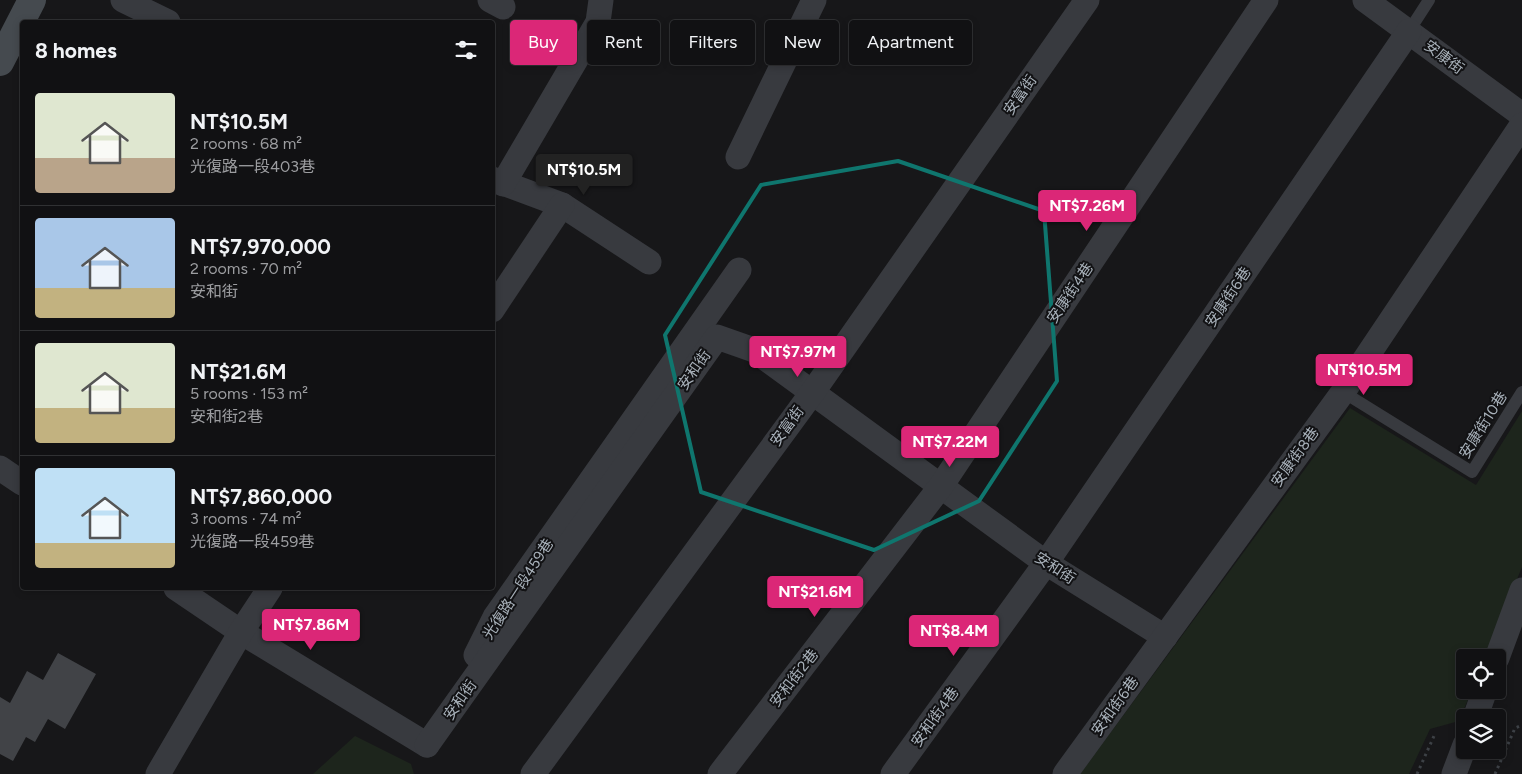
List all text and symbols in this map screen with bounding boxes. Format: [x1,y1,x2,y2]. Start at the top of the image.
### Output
chip: Buy [510,20,577,65]
chip: Rent [587,20,660,65]
chip: Filters [670,20,755,65]
chip: New [765,20,839,65]
chip: Apartment [849,20,972,65]
icon: filters [452,36,480,64]
street label: 安康街 [1421,36,1467,78]
text: 8 homes [35,38,117,63]
street label: 安富街 [1000,71,1040,119]
text: NT$10.5M [190,109,288,134]
icon: home [75,113,135,173]
text: 2 rooms · 68 m² [190,134,302,153]
pin: NT$10.5M [532,154,636,196]
text: 光復路一段403巷 [190,157,315,176]
text: NT$10.5M [547,160,621,179]
pin: NT$7.26M [1035,190,1139,232]
text: NT$7.26M [1049,196,1125,215]
text: NT$7,970,000 [190,234,331,259]
icon: home [75,238,135,298]
text: 2 rooms · 70 m² [190,259,302,278]
street label: 安康街4巷 [1043,259,1097,327]
street label: 安康街6巷 [1201,264,1255,330]
text: 安和街 [190,282,238,301]
pin: NT$7.97M [746,336,850,378]
text: NT$7.97M [760,342,836,361]
street label: 安和街 [674,346,714,394]
pin: NT$10.5M [1312,354,1416,396]
text: NT$21.6M [190,359,287,384]
text: NT$10.5M [1327,360,1401,379]
icon: home [75,363,135,423]
text: 5 rooms · 153 m² [190,384,308,403]
street label: 安康街10巷 [1455,388,1511,462]
street label: 安富街 [766,403,808,449]
text: 安和街2巷 [190,407,263,426]
street label: 安康街8巷 [1267,424,1323,490]
pin: NT$7.22M [898,426,1002,468]
text: NT$7.22M [912,432,988,451]
text: NT$7,860,000 [190,484,332,509]
icon: home [75,488,135,548]
text: 3 rooms · 74 m² [190,509,302,528]
text: 光復路一段459巷 [190,532,314,551]
street label: 光復路一段459巷 [479,535,557,643]
street label: 安和街 [1031,548,1079,588]
pin: NT$21.6M [763,576,867,618]
text: NT$21.6M [778,582,852,601]
pin: NT$7.86M [259,608,363,651]
pin: NT$8.4M [908,614,1000,657]
text: NT$7.86M [273,615,349,634]
text: NT$8.4M [920,621,988,640]
street label: 安和街2巷 [766,646,822,710]
map controls [1456,649,1506,759]
button: locate [1456,649,1506,699]
street label: 安和街6巷 [1088,673,1142,739]
street label: 安和街 [440,676,480,724]
street label: 安和街4巷 [907,684,963,750]
button: layers [1456,709,1506,759]

